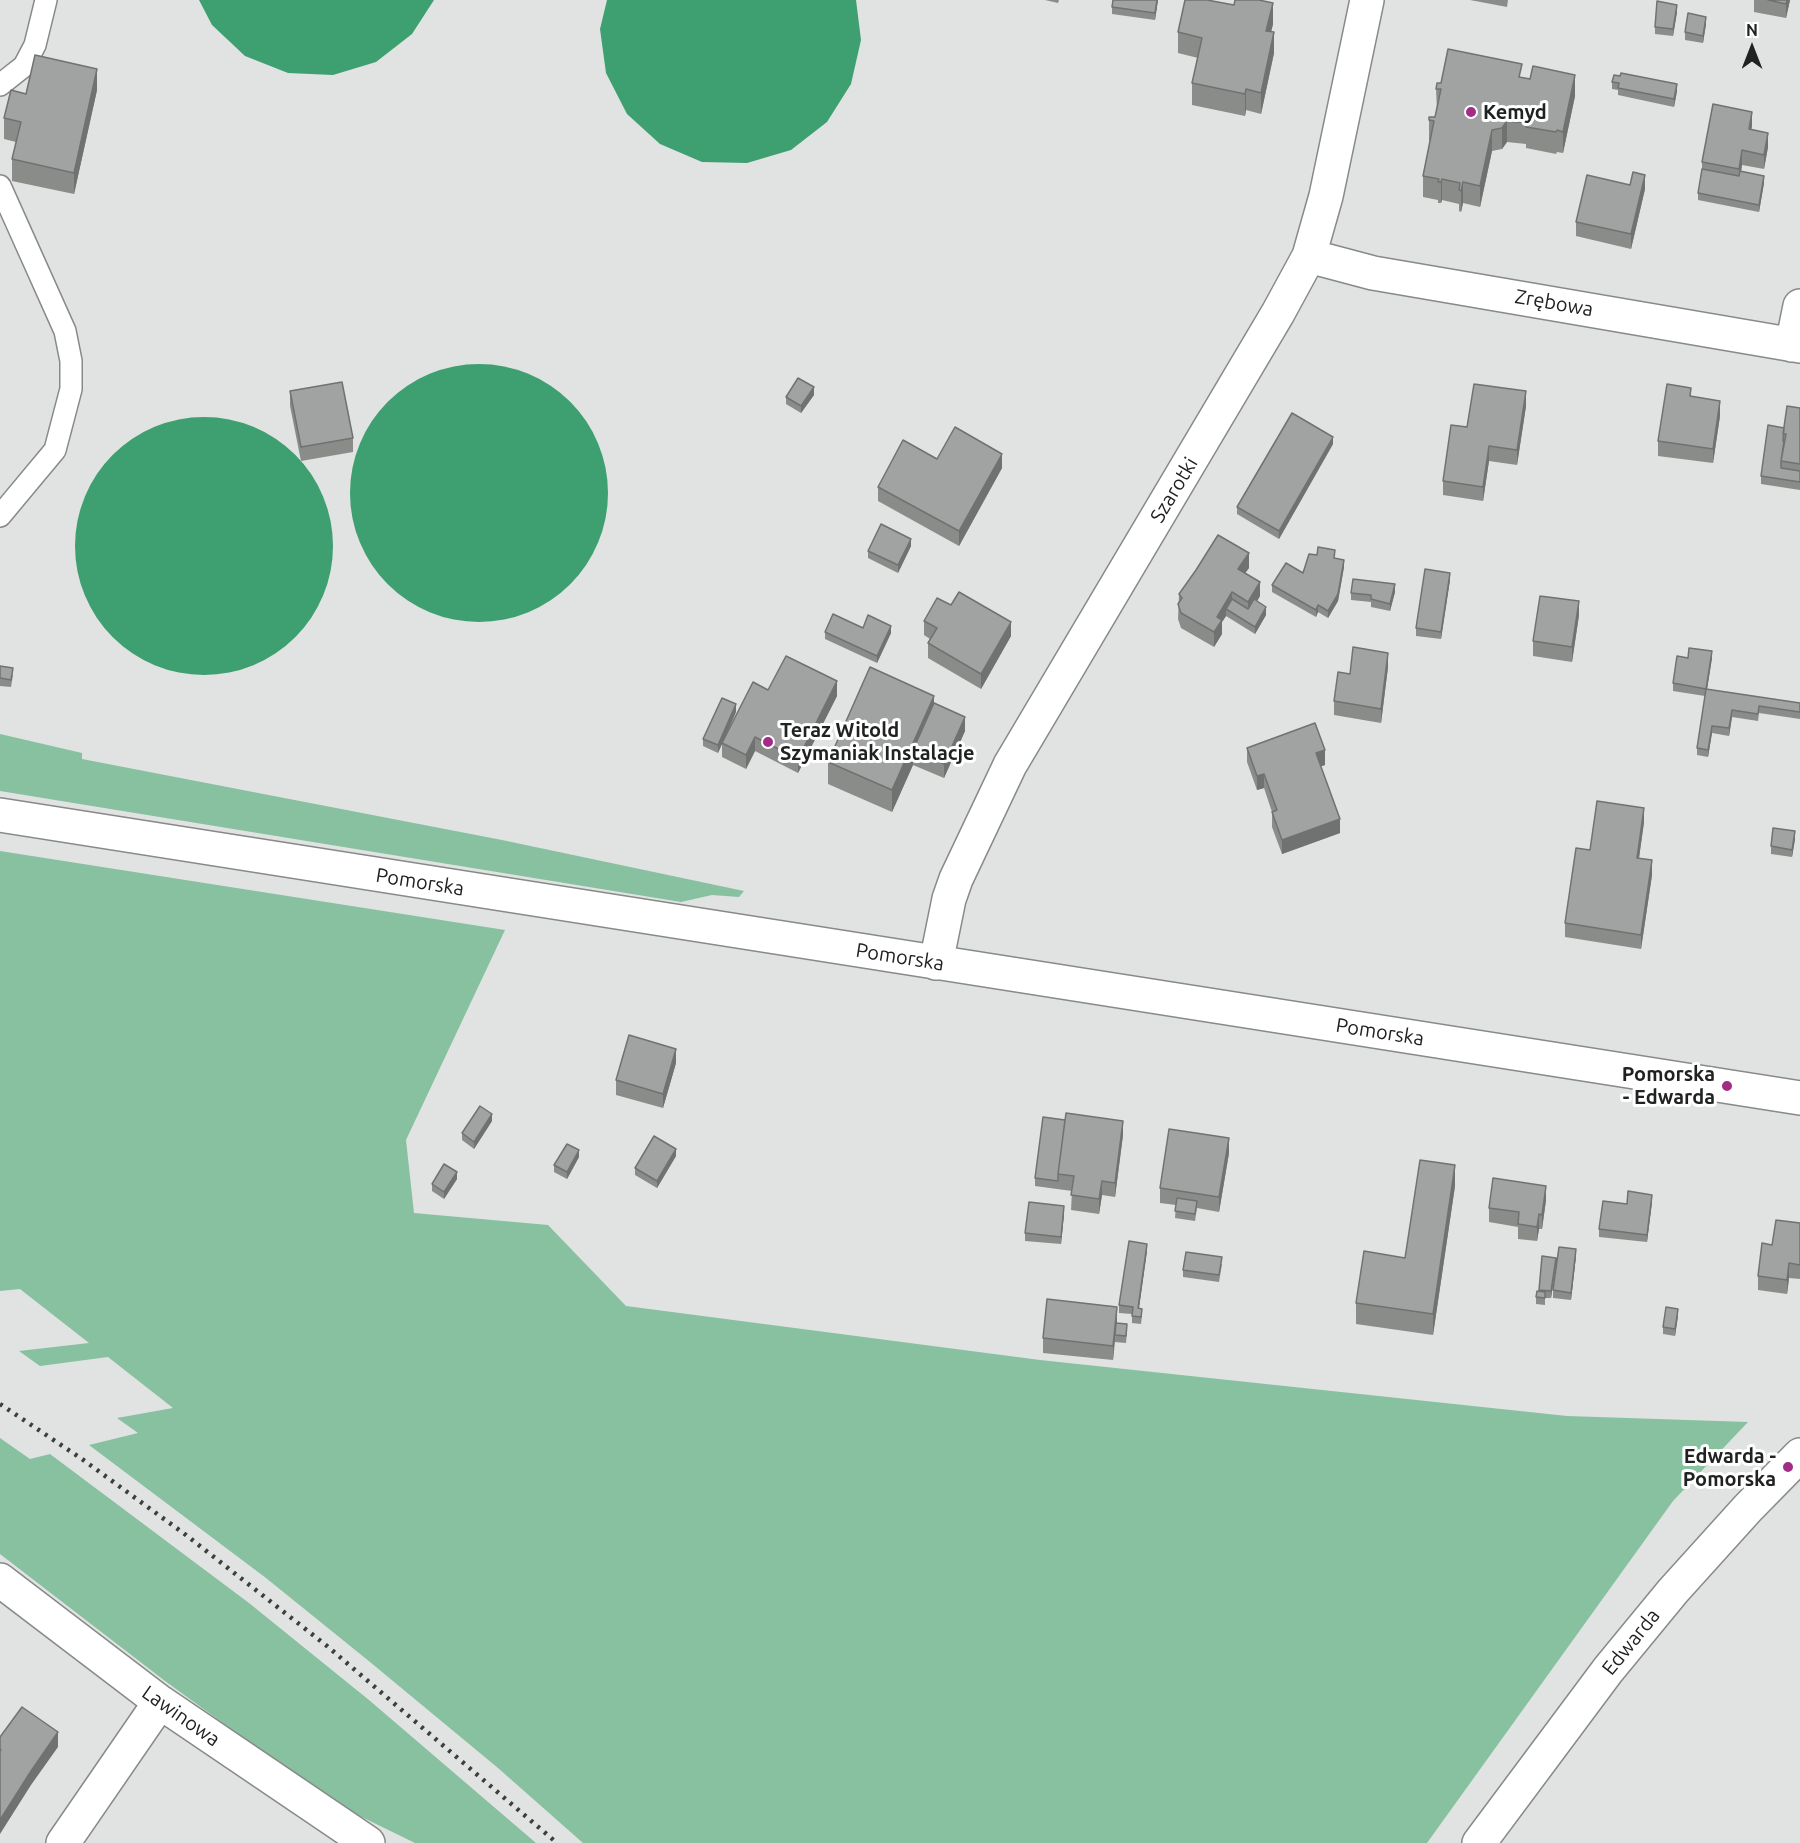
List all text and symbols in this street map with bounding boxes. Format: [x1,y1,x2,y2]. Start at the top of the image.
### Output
north arrow [1722,18,1782,78]
text: N [1746,21,1758,39]
place label: Kemyd [1483,100,1547,124]
marker: Kemyd [1464,105,1478,119]
street label: Zrębowa [1513,284,1595,322]
street label: Szarotki [1145,453,1203,527]
place label: Teraz Witold Szymaniak Instalacje [780,718,975,765]
marker: Teraz Witold Szymaniak Instalacje [761,735,775,749]
street label: Pomorska [374,863,466,901]
street label: Pomorska [854,938,946,976]
street label: Pomorska [1334,1013,1426,1051]
place label: Pomorska - Edwarda [1622,1062,1715,1109]
marker: Pomorska - Edwarda [1720,1079,1734,1093]
place label: Edwarda - Pomorska [1683,1444,1776,1491]
marker: Edwarda - Pomorska [1781,1460,1795,1474]
street label: Edwarda [1597,1604,1665,1680]
street label: Lawinowa [137,1680,225,1752]

